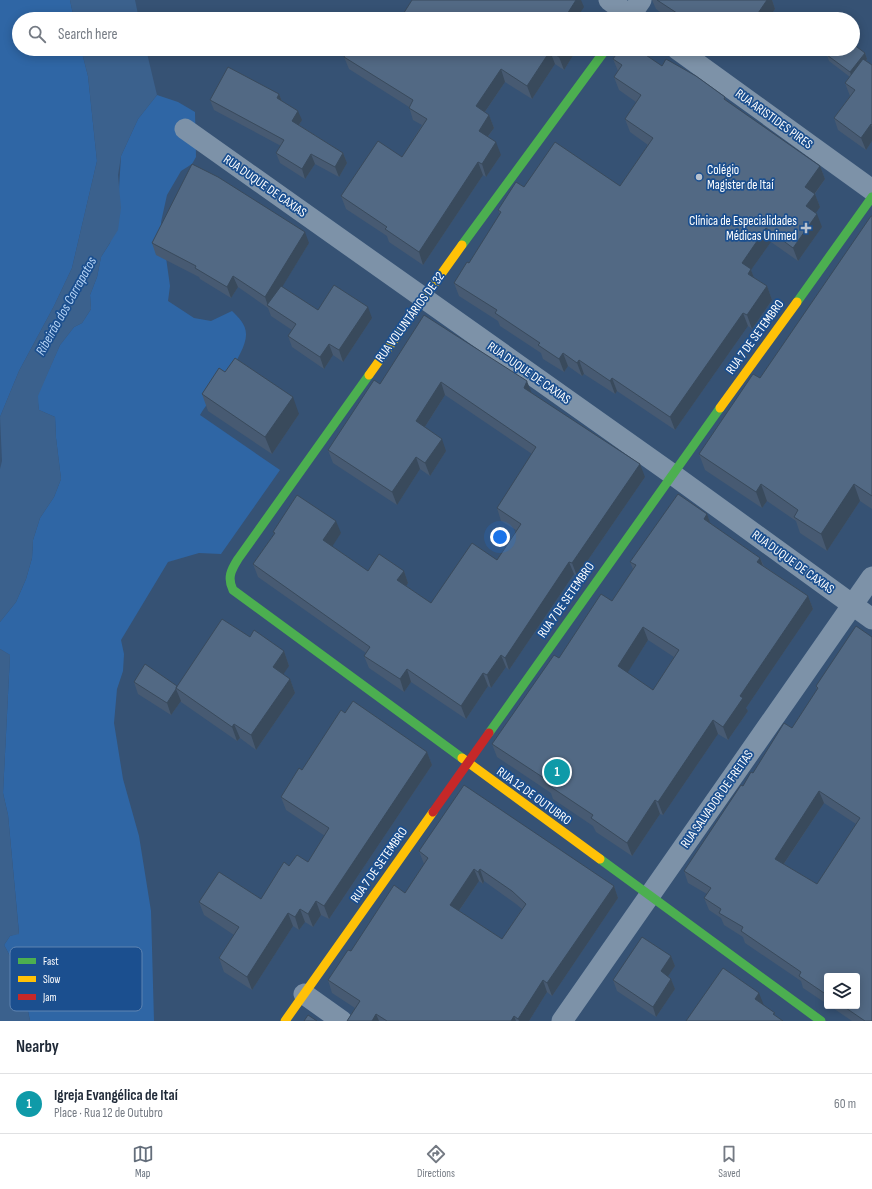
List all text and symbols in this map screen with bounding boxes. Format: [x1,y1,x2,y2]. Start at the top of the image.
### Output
search box [12,12,860,56]
icon: search [26,23,48,45]
text: Search here [58,25,118,44]
street label: RUA ARISTIDES PIRES [732,86,816,153]
street label: RUA DUQUE DE CAXIAS [220,151,310,221]
place label: Colégio Magister de Itaí [707,162,774,193]
marker: Colégio Magister de Itaí [694,172,704,182]
place label: Clínica de Especialidades Médicas Unimed [689,213,797,244]
marker: Clínica de Especialidades Médicas Unimed [800,222,812,234]
water label: Ribeirão dos Carrapatos [32,254,100,358]
street label: RUA VOLUNTÁRIOS DE 32 [372,269,448,365]
street label: RUA 7 DE SETEMBRO [723,297,787,377]
street label: RUA DUQUE DE CAXIAS [484,338,574,408]
your location [490,527,510,547]
street label: RUA DUQUE DE CAXIAS [749,527,838,598]
street label: RUA 7 DE SETEMBRO [534,559,598,641]
street label: RUA SALVADOR DE FREITAS [677,747,757,851]
pin: 1 [544,757,570,787]
street label: RUA 12 DE OUTUBRO [494,764,574,828]
street label: RUA 7 DE SETEMBRO [347,824,411,906]
legend [10,947,142,1011]
text: Fast [43,955,59,968]
text: Slow [43,973,60,986]
map controls [824,973,860,1009]
button: layers [824,973,860,1009]
text: Jam [42,991,57,1004]
text: Nearby [16,1037,59,1057]
text: Igreja Evangélica de Itaí [54,1086,178,1105]
text: 1 [26,1096,32,1112]
text: 60 m [834,1096,856,1112]
text: Place · Rua 12 de Outubro [54,1105,163,1121]
tab: Map [132,1143,154,1180]
tab: Directions [417,1143,455,1180]
tab: Saved [718,1143,740,1180]

